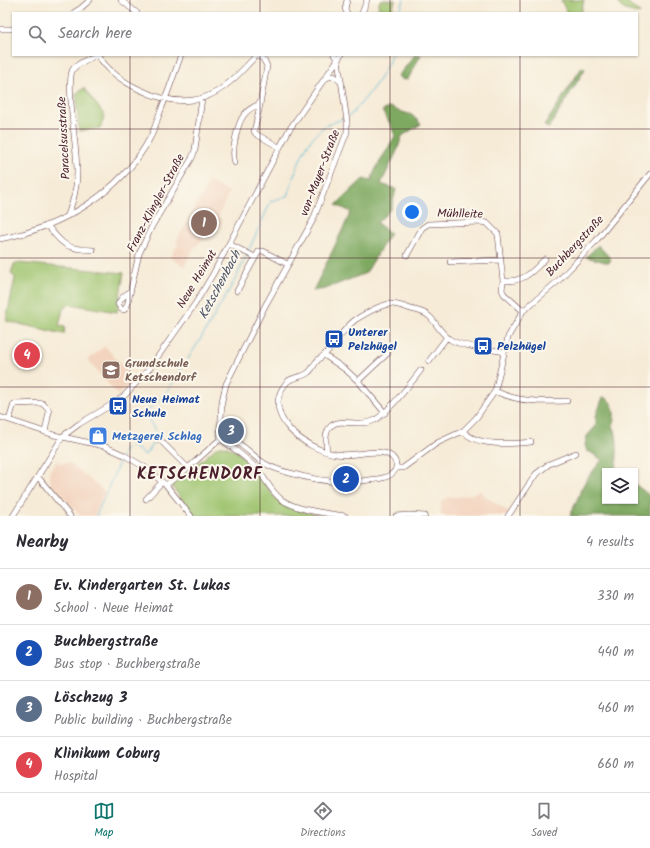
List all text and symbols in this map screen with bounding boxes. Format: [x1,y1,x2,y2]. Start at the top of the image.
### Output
search box [12,12,638,56]
text: Search here [58,22,132,46]
icon: search [26,23,48,45]
street label: Paracelsusstraße [52,95,76,180]
street label: von-Mayer-Straße [295,127,345,219]
street label: Franz-Klingler-Straße [122,150,190,256]
your location [402,202,422,222]
street label: Mühlleite [437,204,484,224]
pin: 1 [191,208,217,238]
street label: Buchbergstraße [541,210,609,281]
street label: Neue Heimat [172,246,222,312]
water label: Ketschenbach [193,246,247,323]
place label: Unterer Pelzhügel [348,323,398,356]
bus stop icon: Unterer Pelzhügel [323,328,345,350]
bus stop icon: Pelzhügel [472,335,494,357]
place label: Pelzhügel [497,337,547,356]
pin: 4 [14,340,40,370]
place label: Grundschule Ketschendorf [125,354,198,387]
school or university icon: Grundschule Ketschendorf [100,359,122,381]
place label: Neue Heimat Schule [132,390,200,423]
bus stop icon: Neue Heimat Schule [107,395,129,417]
pin: 3 [218,416,244,446]
shop icon: Metzgerei Schlag [87,425,109,447]
place label: Metzgerei Schlag [112,427,202,446]
district label: KETSCHENDORF [137,462,263,487]
pin: 2 [333,464,359,494]
map controls [602,468,638,504]
button: layers [602,468,638,504]
text: Nearby [16,529,68,556]
text: 4 results [586,532,634,553]
text: Ev. Kindergarten St. Lukas [54,574,230,598]
text: 1 [27,586,31,607]
text: 330 m [597,586,634,607]
text: School · Neue Heimat [54,598,173,619]
text: Buchbergstraße [54,630,158,654]
text: 2 [25,642,33,663]
text: 440 m [598,642,634,663]
text: Bus stop · Buchbergstraße [54,654,200,675]
text: Löschzug 3 [54,686,127,710]
text: 3 [25,698,33,719]
text: 460 m [598,698,634,719]
text: Public building · Buchbergstraße [54,710,232,731]
text: Klinikum Coburg [54,742,160,766]
text: 4 [25,754,33,775]
text: 660 m [597,754,634,775]
text: Hospital [54,766,98,787]
tab: Map [93,800,115,842]
tab: Directions [300,800,346,842]
tab: Saved [531,800,557,842]

